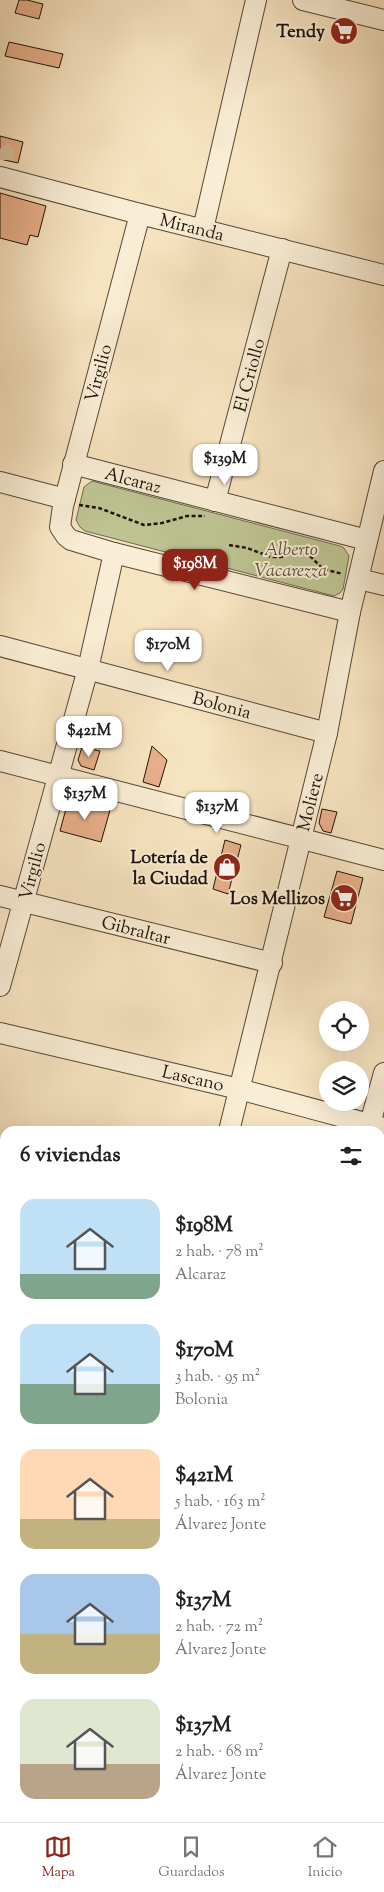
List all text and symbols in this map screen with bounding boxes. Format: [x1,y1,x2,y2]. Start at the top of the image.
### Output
supermarket icon: Tendy [329,16,359,46]
place label: Tendy [276,20,325,46]
street label: Miranda [157,208,226,249]
street label: El Criollo [229,336,273,415]
street label: Virgilio [80,342,120,405]
pin: $139M [190,444,260,486]
text: $139M [204,448,246,471]
street label: Alcaraz [101,462,164,502]
park label: Alberto Vacarezza [255,538,327,585]
pin: $198M [160,548,230,591]
text: $198M [173,553,217,576]
pin: $170M [133,630,203,672]
text: $170M [146,634,190,657]
street label: Bolonia [189,687,254,727]
pin: $421M [54,716,124,758]
text: $421M [67,720,111,743]
street label: Moliere [292,770,332,835]
pin: $137M [50,778,120,821]
text: $137M [64,783,106,806]
pin: $137M [182,792,252,834]
text: $137M [196,796,238,819]
street label: Virgilio [14,840,54,903]
place label: Lotería de la Ciudad [130,846,209,893]
shop icon: Lotería de la Ciudad [212,852,242,882]
supermarket icon: Los Mellizos [329,883,359,913]
place label: Los Mellizos [230,887,325,913]
street label: Gibraltar [98,911,173,953]
map controls [319,1001,369,1111]
button: locate [319,1001,369,1051]
street label: Lascano [159,1060,226,1100]
button: layers [319,1061,369,1111]
text: 6 viviendas [20,1141,120,1171]
icon: filters [337,1142,365,1170]
text: $198M [175,1211,233,1241]
icon: home [60,1219,120,1279]
text: 2 hab. · 78 m² [175,1241,264,1264]
text: Alcaraz [175,1264,226,1287]
text: $170M [175,1336,234,1366]
icon: home [60,1344,120,1404]
text: 3 hab. · 95 m² [175,1366,260,1389]
text: Bolonia [175,1389,228,1412]
text: $421M [175,1461,233,1491]
icon: home [60,1469,120,1529]
text: 5 hab. · 163 m² [175,1491,266,1514]
text: Álvarez Jonte [175,1514,266,1537]
text: $137M [175,1586,231,1616]
icon: home [60,1594,120,1654]
text: 2 hab. · 72 m² [175,1616,263,1639]
text: Álvarez Jonte [175,1639,266,1662]
text: $137M [175,1711,231,1741]
icon: home [60,1719,120,1779]
text: 2 hab. · 68 m² [175,1741,264,1764]
text: Álvarez Jonte [175,1764,266,1787]
tab: Mapa [42,1833,75,1883]
tab: Guardados [158,1833,224,1883]
tab: Inicio [308,1833,342,1883]

